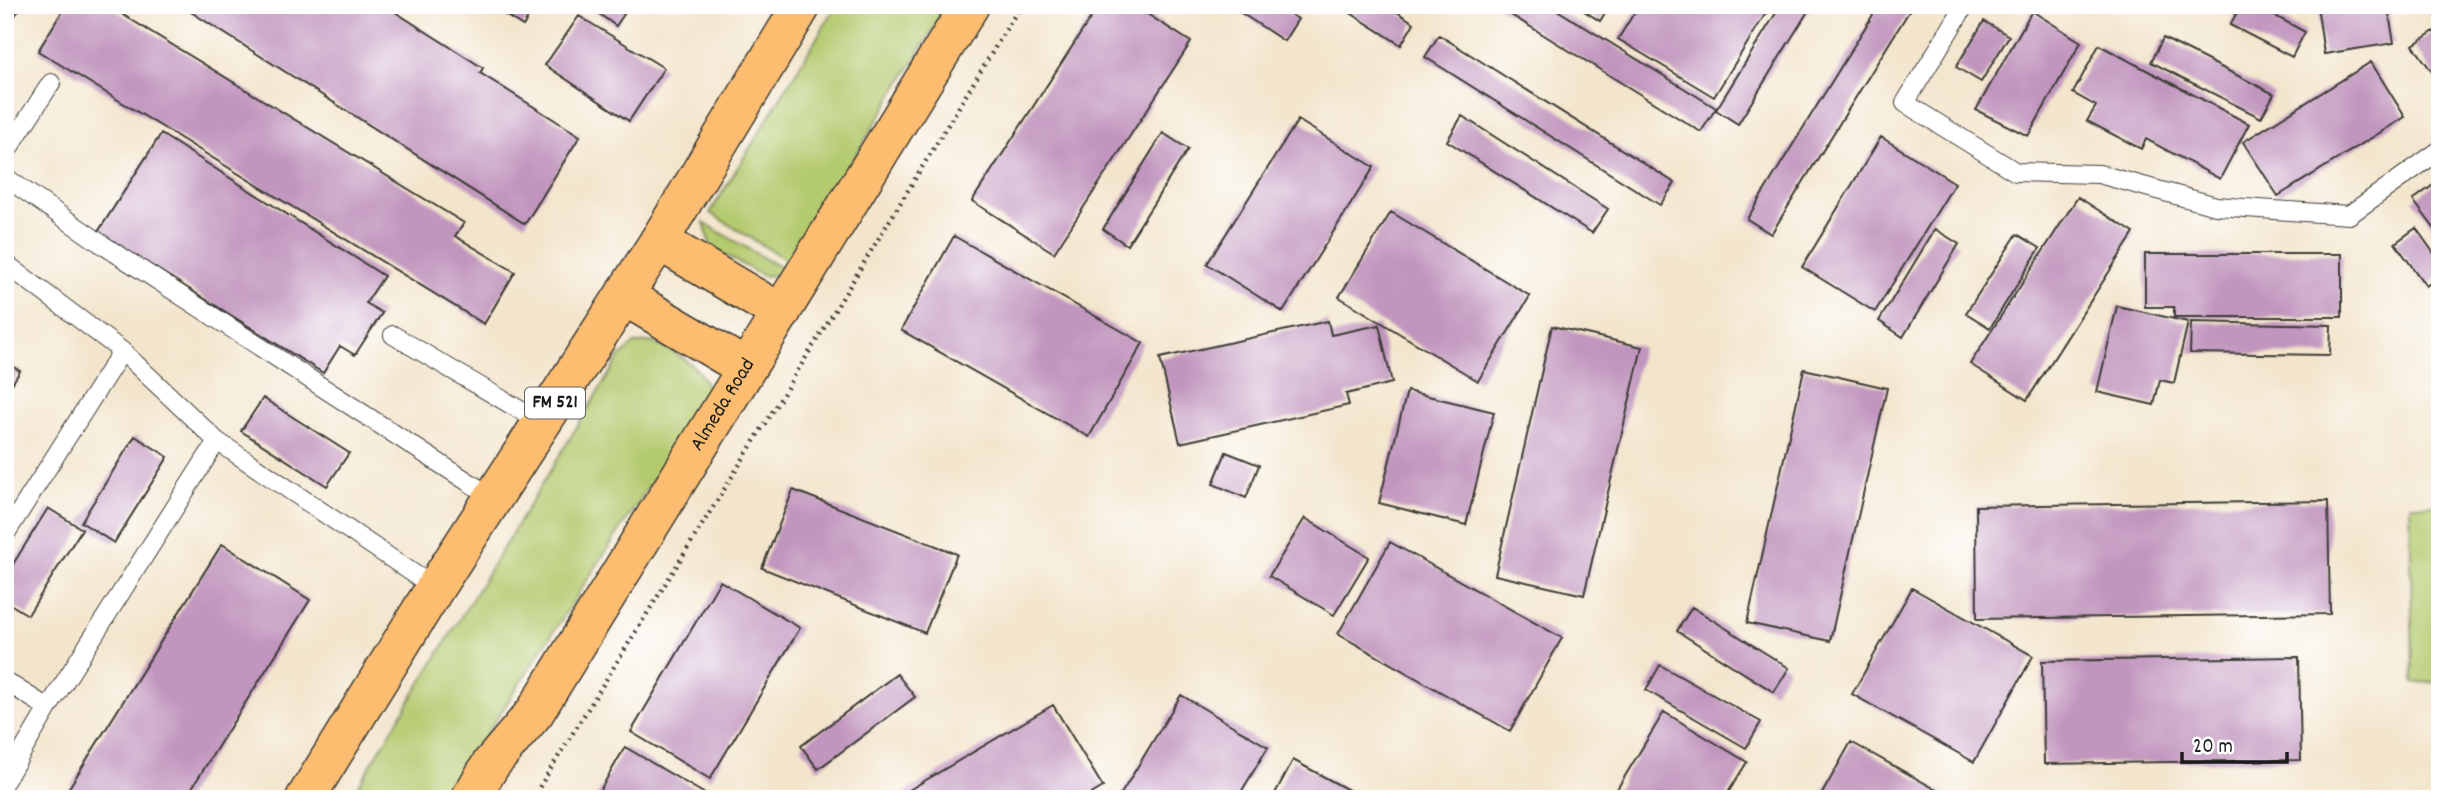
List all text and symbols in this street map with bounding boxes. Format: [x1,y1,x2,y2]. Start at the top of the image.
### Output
street label: Almeda Road [684,353,764,457]
road number: FM 521 [525,388,585,418]
scale bar [2182,720,2288,764]
text: 20 m [2193,733,2233,763]

